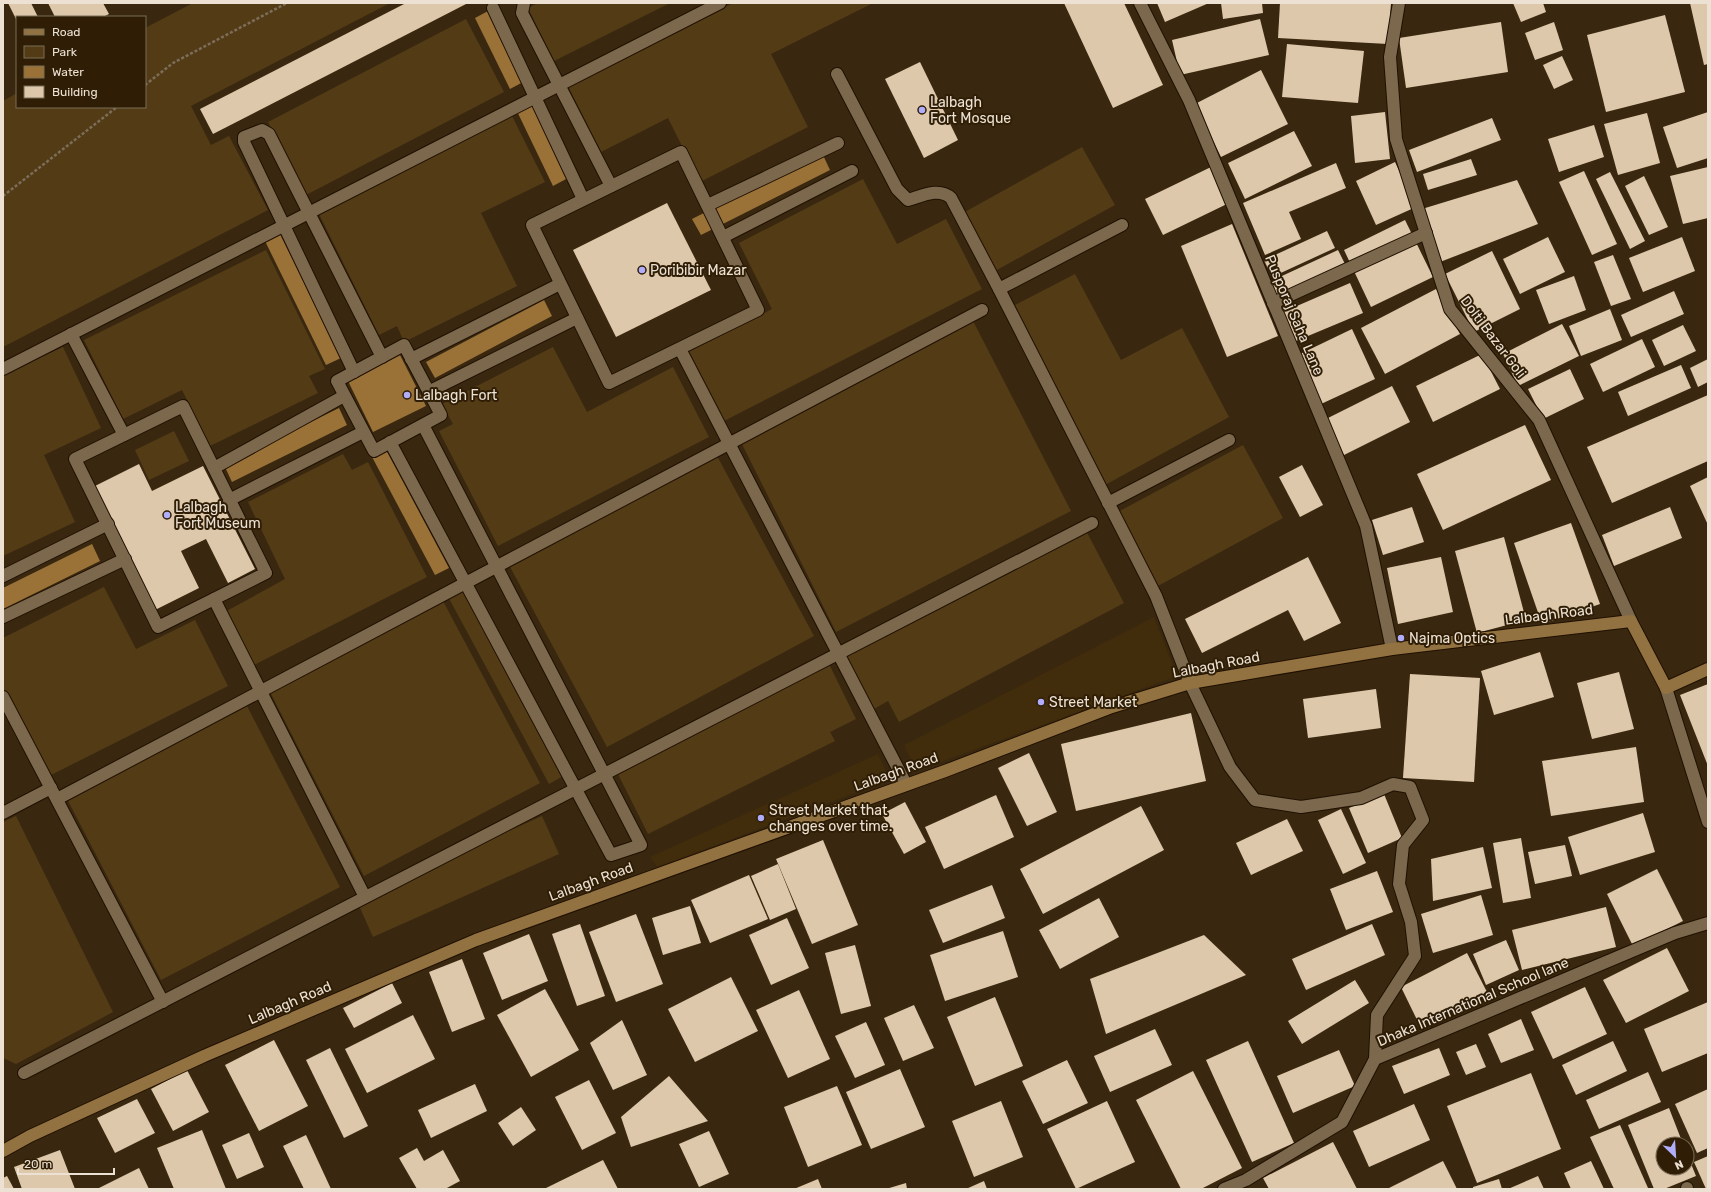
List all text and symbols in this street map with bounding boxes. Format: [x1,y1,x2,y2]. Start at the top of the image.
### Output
legend [16,16,146,108]
text: Road [52,25,80,39]
text: Park [52,45,78,59]
text: Water [52,65,84,79]
text: Building [52,85,98,99]
place label: Lalbagh Fort Mosque [930,94,1011,127]
marker: Lalbagh Fort Mosque [917,105,927,115]
street label: Pusporaj Saha Lane [1261,252,1327,378]
place label: Poribibir Mazar [650,262,747,279]
marker: Poribibir Mazar [637,265,647,275]
street label: Dolti Bazar Goli [1457,293,1529,381]
place label: Lalbagh Fort [415,387,498,404]
marker: Lalbagh Fort [402,390,412,400]
place label: Lalbagh Fort Museum [175,499,261,532]
marker: Lalbagh Fort Museum [162,510,172,520]
street label: Lalbagh Road [1504,601,1594,629]
place label: Najma Optics [1409,630,1495,647]
marker: Najma Optics [1396,633,1406,643]
street label: Lalbagh Road [1171,648,1261,682]
place label: Street Market [1049,694,1138,711]
marker: Street Market [1036,697,1046,707]
street label: Lalbagh Road [851,749,941,795]
place label: Street Market that changes over time. [769,802,892,835]
marker: Street Market that changes over time. [756,813,766,823]
street label: Lalbagh Road [546,859,636,905]
street label: Dhaka International School lane [1375,954,1571,1050]
street label: Lalbagh Road [246,978,334,1028]
north arrow [1655,1136,1695,1176]
scale bar [18,1150,114,1176]
text: 20 m [24,1157,52,1171]
text: N [1673,1157,1685,1172]

